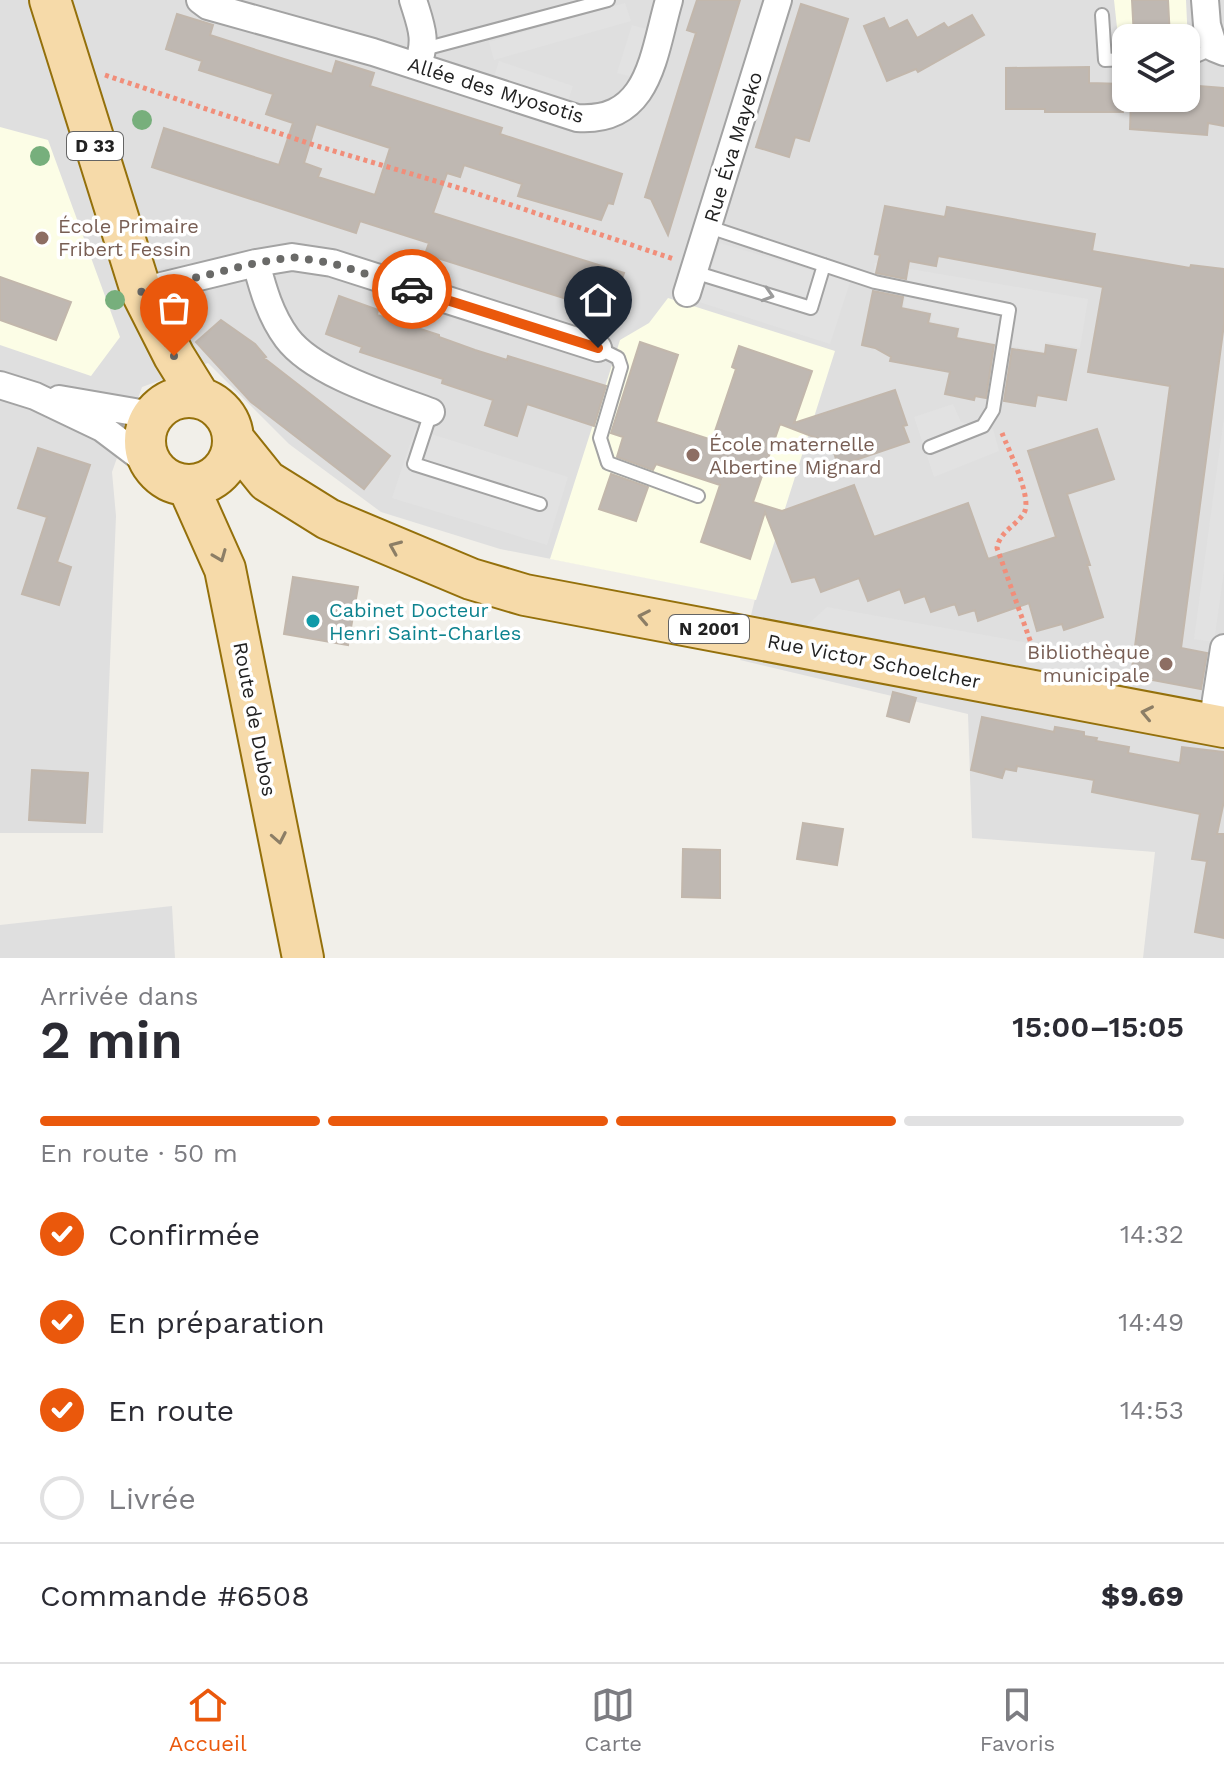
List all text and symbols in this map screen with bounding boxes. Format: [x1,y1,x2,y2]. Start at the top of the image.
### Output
map controls [1112,24,1200,112]
button: layers [1112,24,1200,112]
street label: Allée des Myosotis [405,52,587,128]
street label: Rue Éva Mayeko [699,69,767,225]
road number: D 33 [67,132,123,160]
place label: École Primaire Fribert Fessin [58,214,199,261]
marker: École Primaire Fribert Fessin [33,229,51,247]
courier [372,249,452,329]
pin [564,266,632,348]
icon: car [390,267,434,311]
pin [140,274,208,356]
icon: home [576,278,620,322]
icon: bag [152,286,196,330]
one-way arrow [761,286,774,302]
place label: École maternelle Albertine Mignard [709,432,882,479]
marker: École maternelle Albertine Mignard [684,446,702,464]
one-way arrow [389,541,403,557]
one-way arrow [210,548,227,562]
place label: Cabinet Docteur Henri Saint-Charles [329,598,521,645]
one-way arrow [638,609,652,626]
marker: Cabinet Docteur Henri Saint-Charles [304,612,322,630]
road number: N 2001 [669,615,749,643]
street label: Rue Victor Schoelcher [765,629,983,693]
street label: Route de Dubos [228,640,282,798]
place label: Bibliothèque municipale [1027,640,1150,687]
marker: Bibliothèque municipale [1157,655,1175,673]
one-way arrow [1141,705,1155,722]
one-way arrow [270,831,287,844]
text: Arrivée dans [40,981,199,1011]
text: 15:00–15:05 [1012,1009,1184,1044]
text: 2 min [40,1010,183,1071]
text: En route · 50 m [40,1138,238,1168]
icon: check [40,1212,84,1256]
text: Confirmée [108,1217,260,1252]
text: 14:32 [1120,1219,1184,1249]
icon: check [40,1300,84,1344]
text: En préparation [108,1305,325,1340]
text: 14:49 [1118,1307,1184,1337]
icon: check [40,1388,84,1432]
text: En route [108,1393,234,1428]
text: 14:53 [1120,1395,1184,1425]
text: Livrée [108,1481,196,1516]
text: Commande #6508 [40,1578,310,1613]
text: $9.69 [1101,1578,1184,1613]
tab: Accueil [169,1683,247,1756]
tab: Carte [584,1683,642,1756]
tab: Favoris [980,1683,1055,1756]

